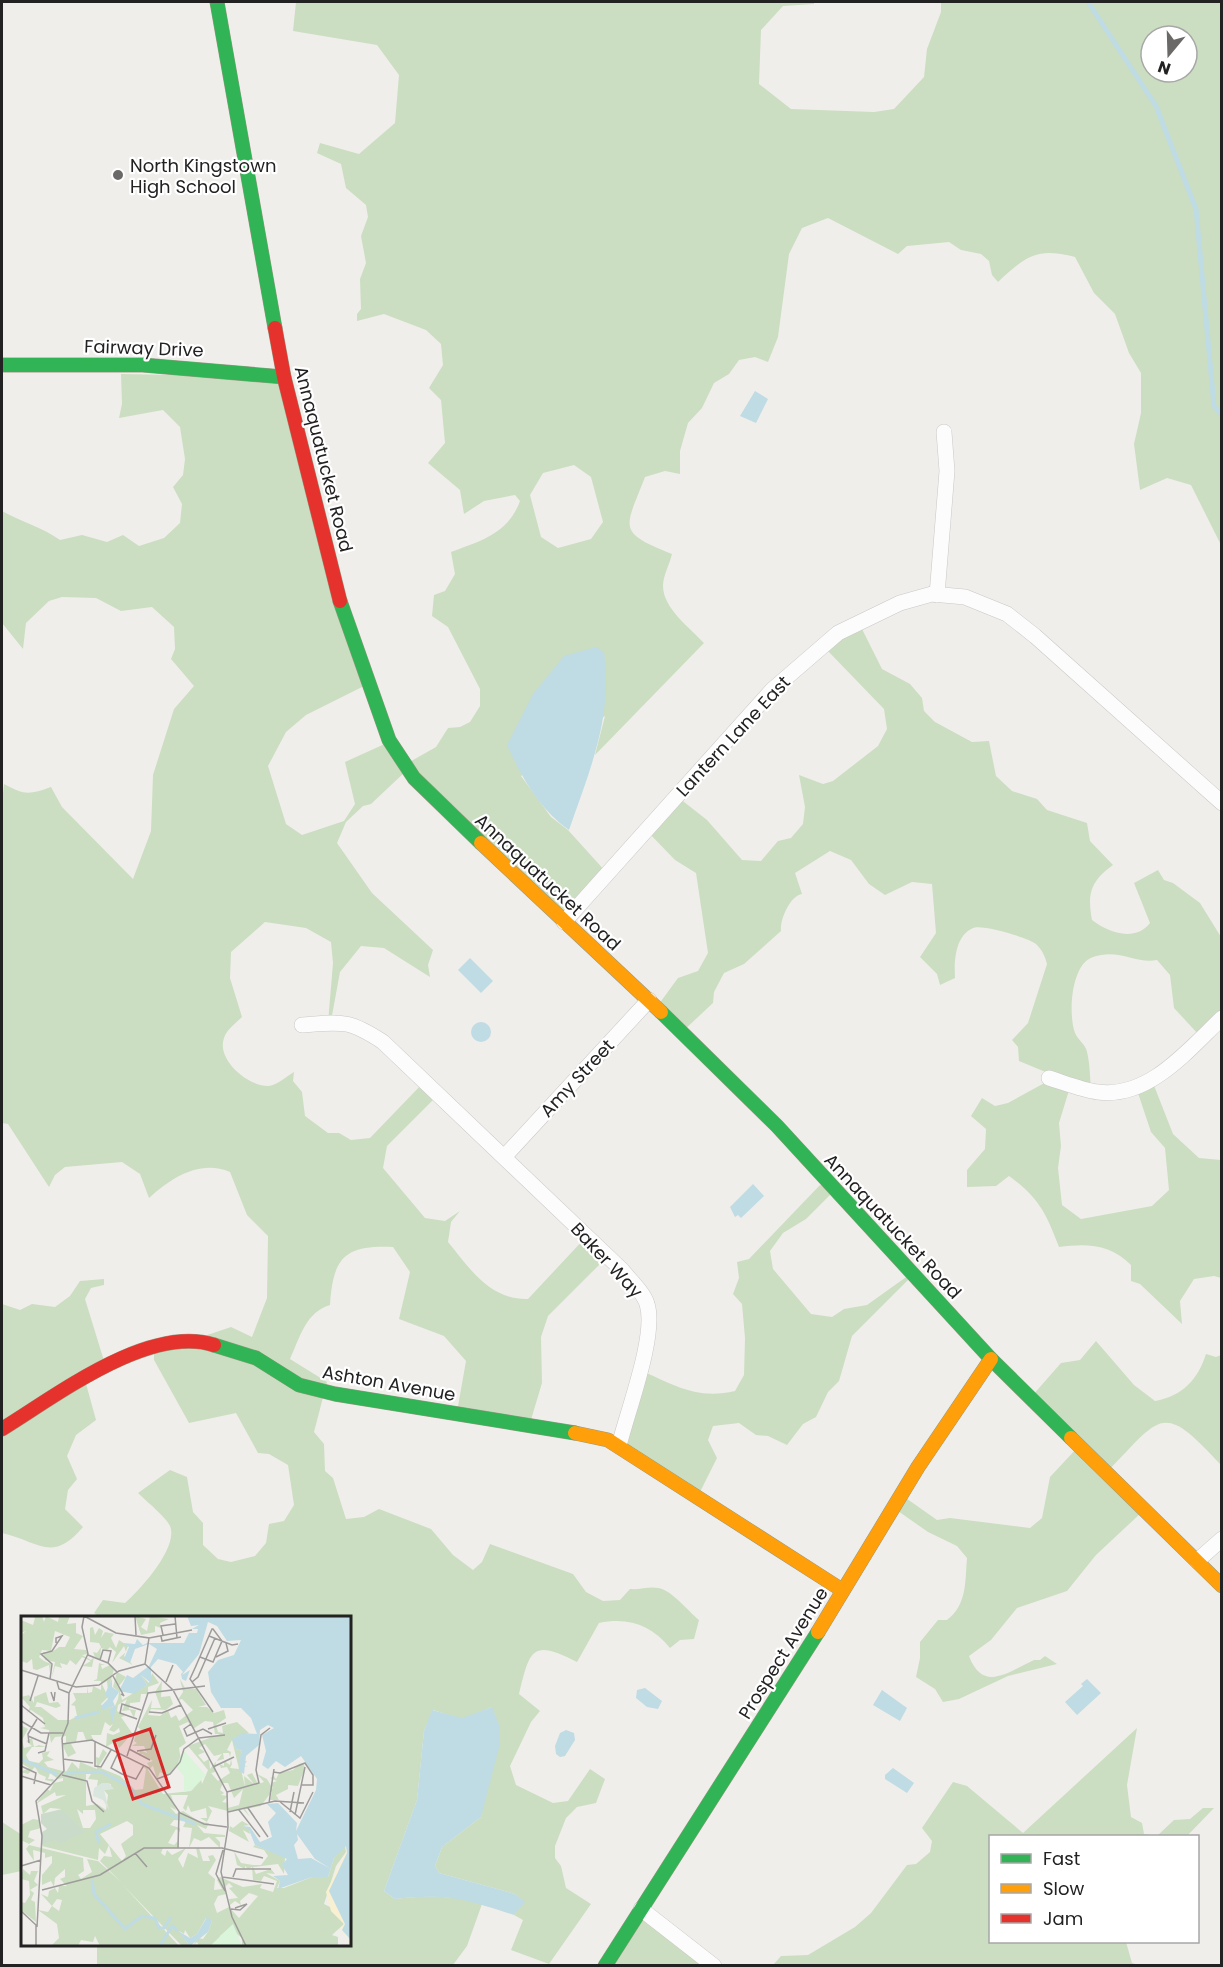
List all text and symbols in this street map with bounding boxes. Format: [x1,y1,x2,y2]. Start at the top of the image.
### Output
north arrow [1139,24,1199,84]
text: N [1155,55,1174,81]
place label: North Kingstown High School [130,153,276,199]
marker: North Kingstown High School [111,168,125,182]
street label: Fairway Drive [84,333,204,363]
street label: Annaquatucket Road [289,363,359,555]
street label: Lantern Lane East [670,670,796,802]
street label: Annaquatucket Road [470,808,626,956]
street label: Amy Street [534,1034,620,1122]
street label: Annaquatucket Road [819,1148,967,1304]
street label: Baker Way [565,1217,649,1303]
street label: Ashton Avenue [320,1359,458,1407]
street label: Prospect Avenue [732,1582,834,1724]
inset map [21,1616,351,1946]
legend [989,1835,1199,1943]
text: Fast [1043,1846,1080,1871]
text: Slow [1043,1876,1085,1901]
text: Jam [1043,1906,1083,1931]

